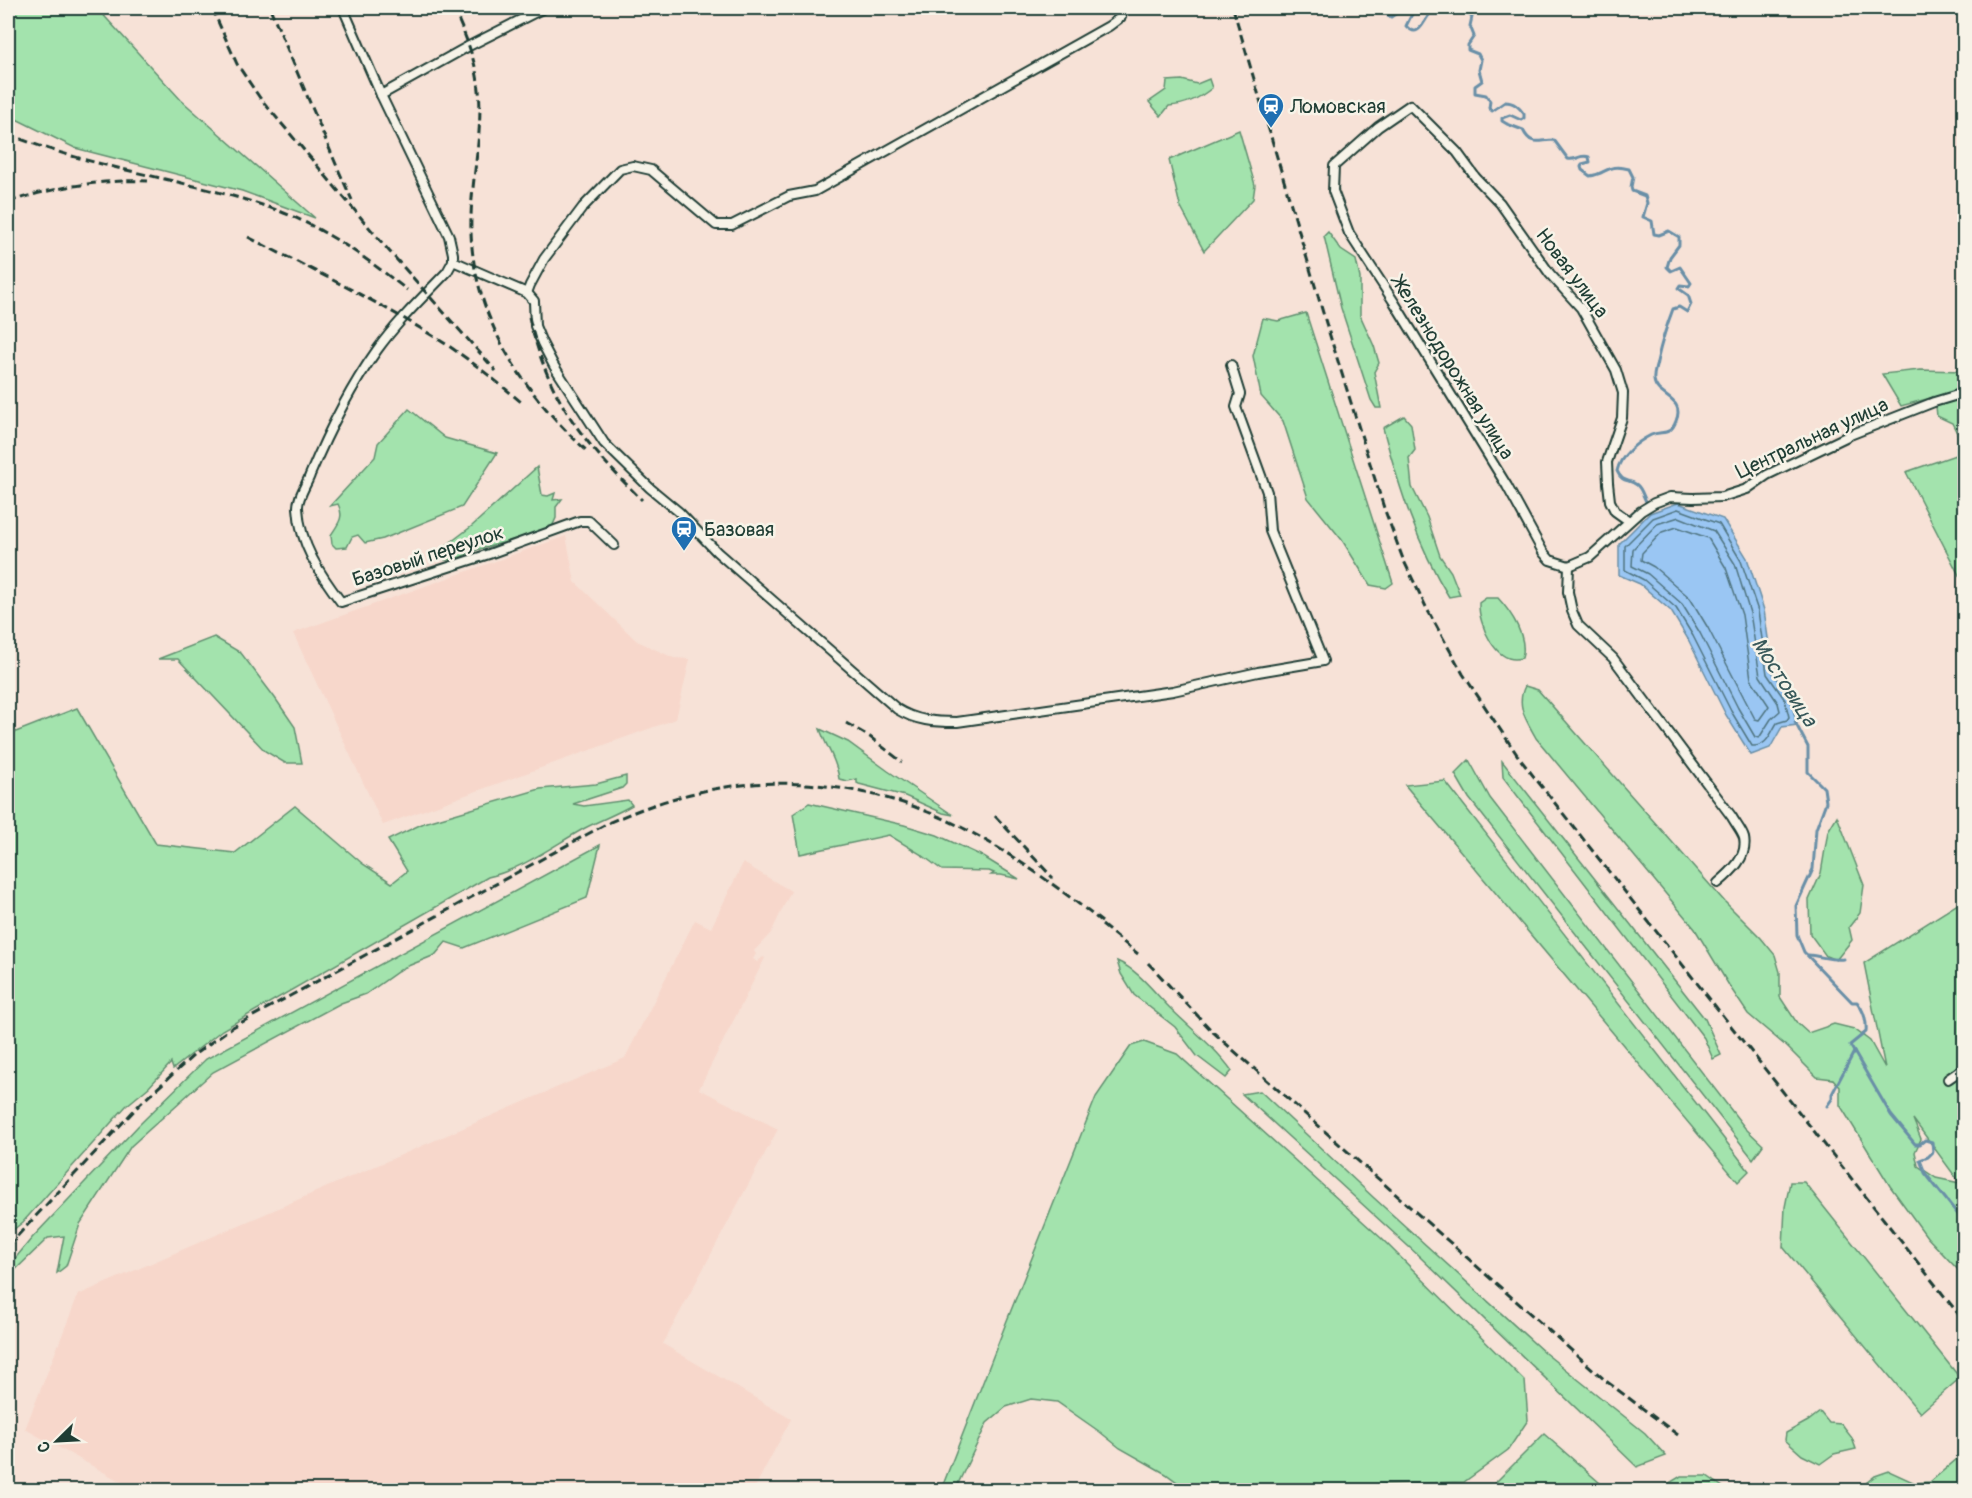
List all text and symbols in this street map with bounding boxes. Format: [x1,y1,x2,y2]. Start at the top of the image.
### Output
station icon: Ломовская [1256,91,1286,129]
place label: Ломовская [1289,94,1386,119]
street label: Новая улица [1530,223,1614,323]
street label: Железнодорожная улица [1385,269,1520,464]
street label: Центральная улица [1732,392,1892,484]
station icon: Базовая [669,514,699,552]
place label: Базовая [704,517,774,542]
street label: Базовый переулок [349,520,507,592]
water label: Мостовица [1745,632,1824,733]
north arrow [27,1411,87,1471]
text: С [33,1438,55,1455]

